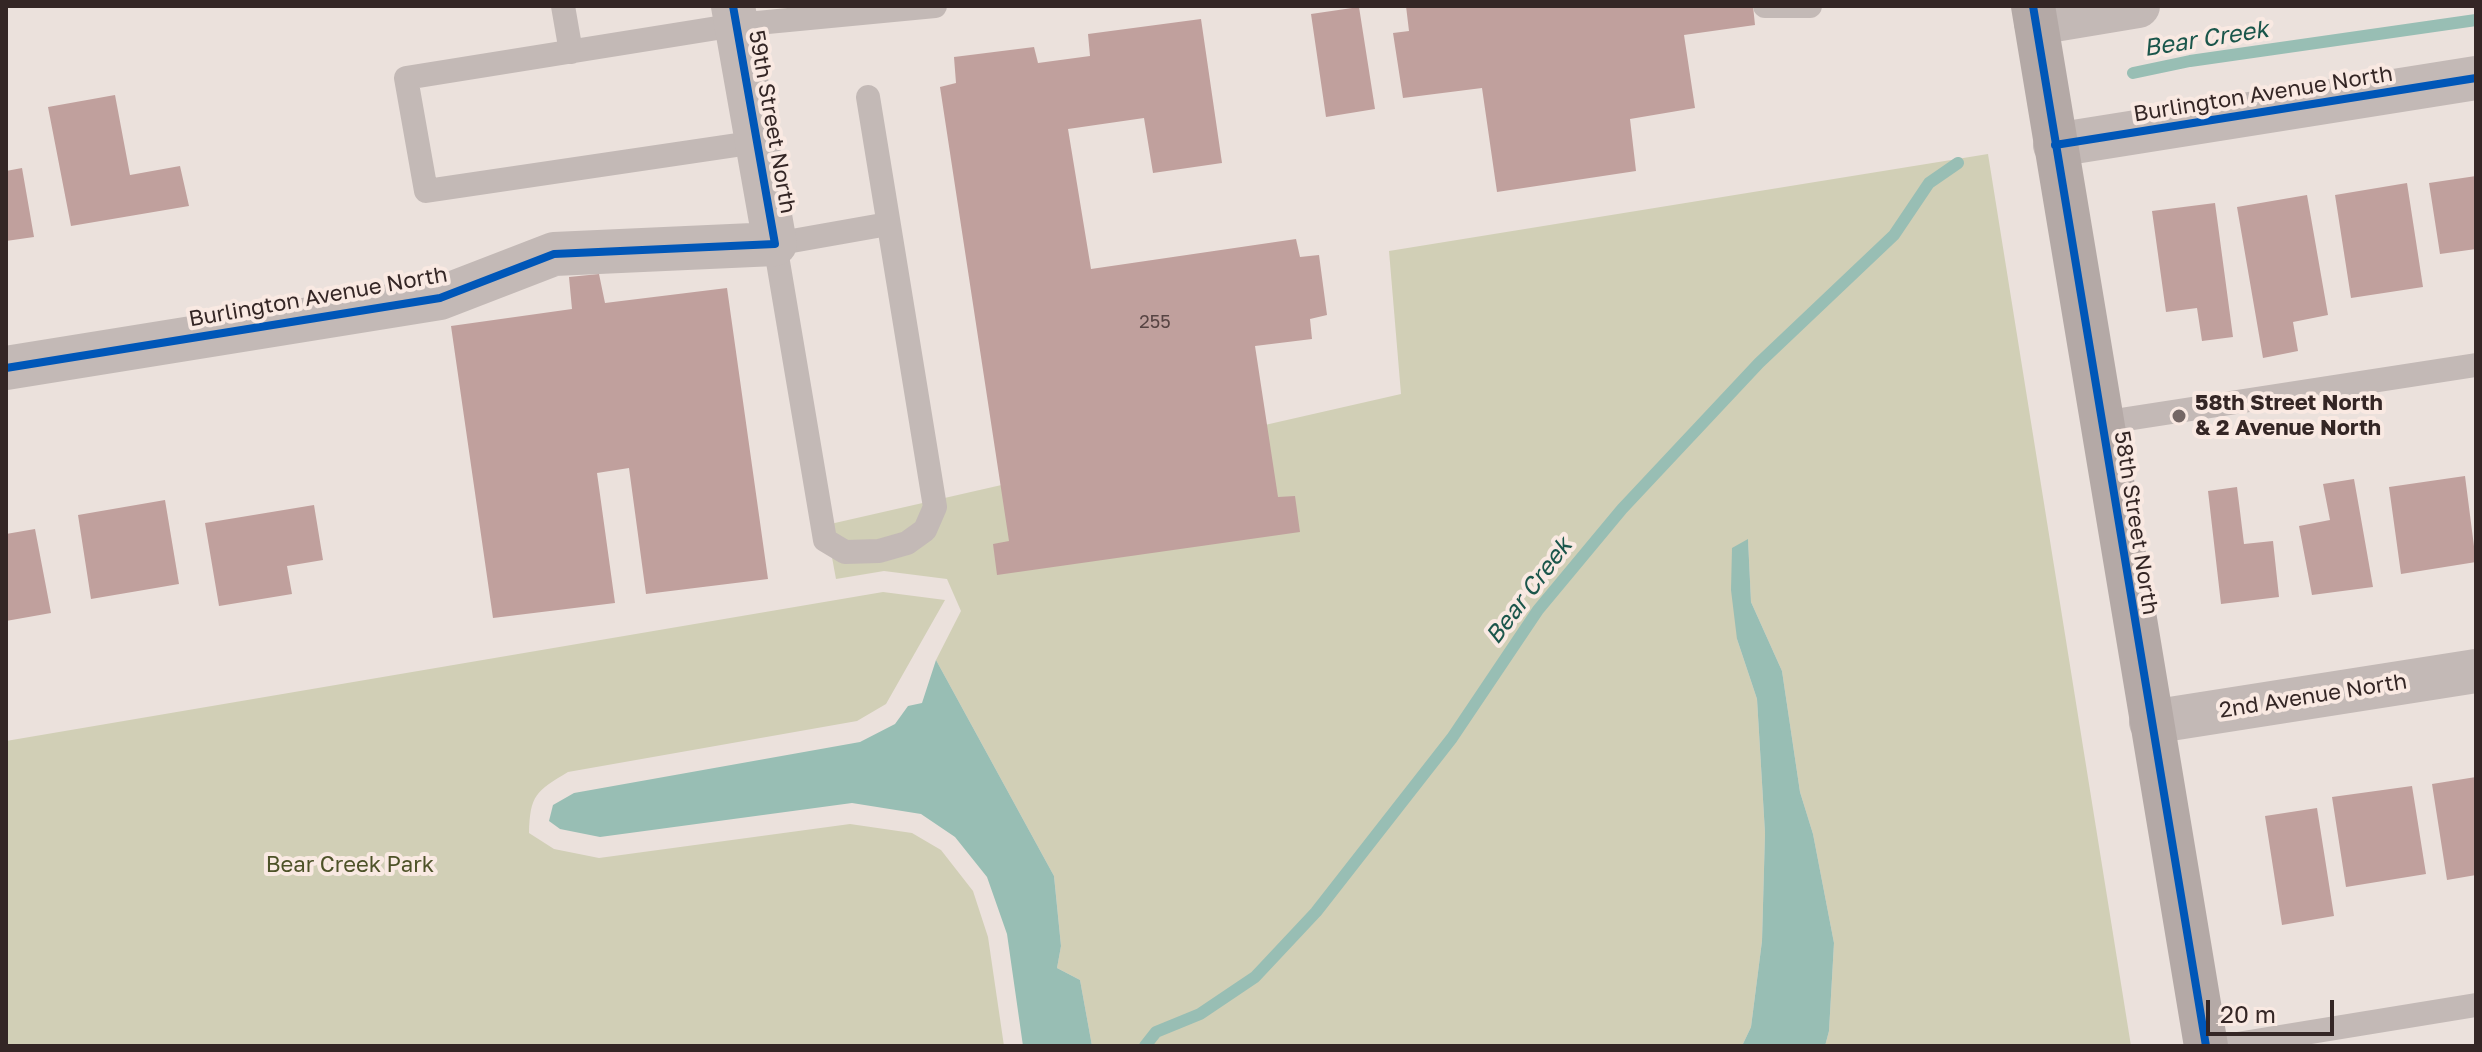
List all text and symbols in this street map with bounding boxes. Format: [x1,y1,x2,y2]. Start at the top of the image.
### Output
water label: Bear Creek [2142,15,2270,63]
street label: 59th Street North [743,28,801,216]
street label: Burlington Avenue North [2132,60,2394,128]
street label: Burlington Avenue North [187,261,449,333]
house number: 255 [1139,311,1171,333]
place label: 58th Street North & 2 Avenue North [2195,390,2383,442]
marker: 58th Street North & 2 Avenue North [2170,407,2188,425]
street label: 58th Street North [2108,429,2164,617]
water label: Bear Creek [1480,532,1578,650]
street label: 2nd Avenue North [2217,668,2409,724]
park label: Bear Creek Park [266,852,434,878]
scale bar [2210,984,2338,1034]
text: 20 m [2220,999,2276,1028]

